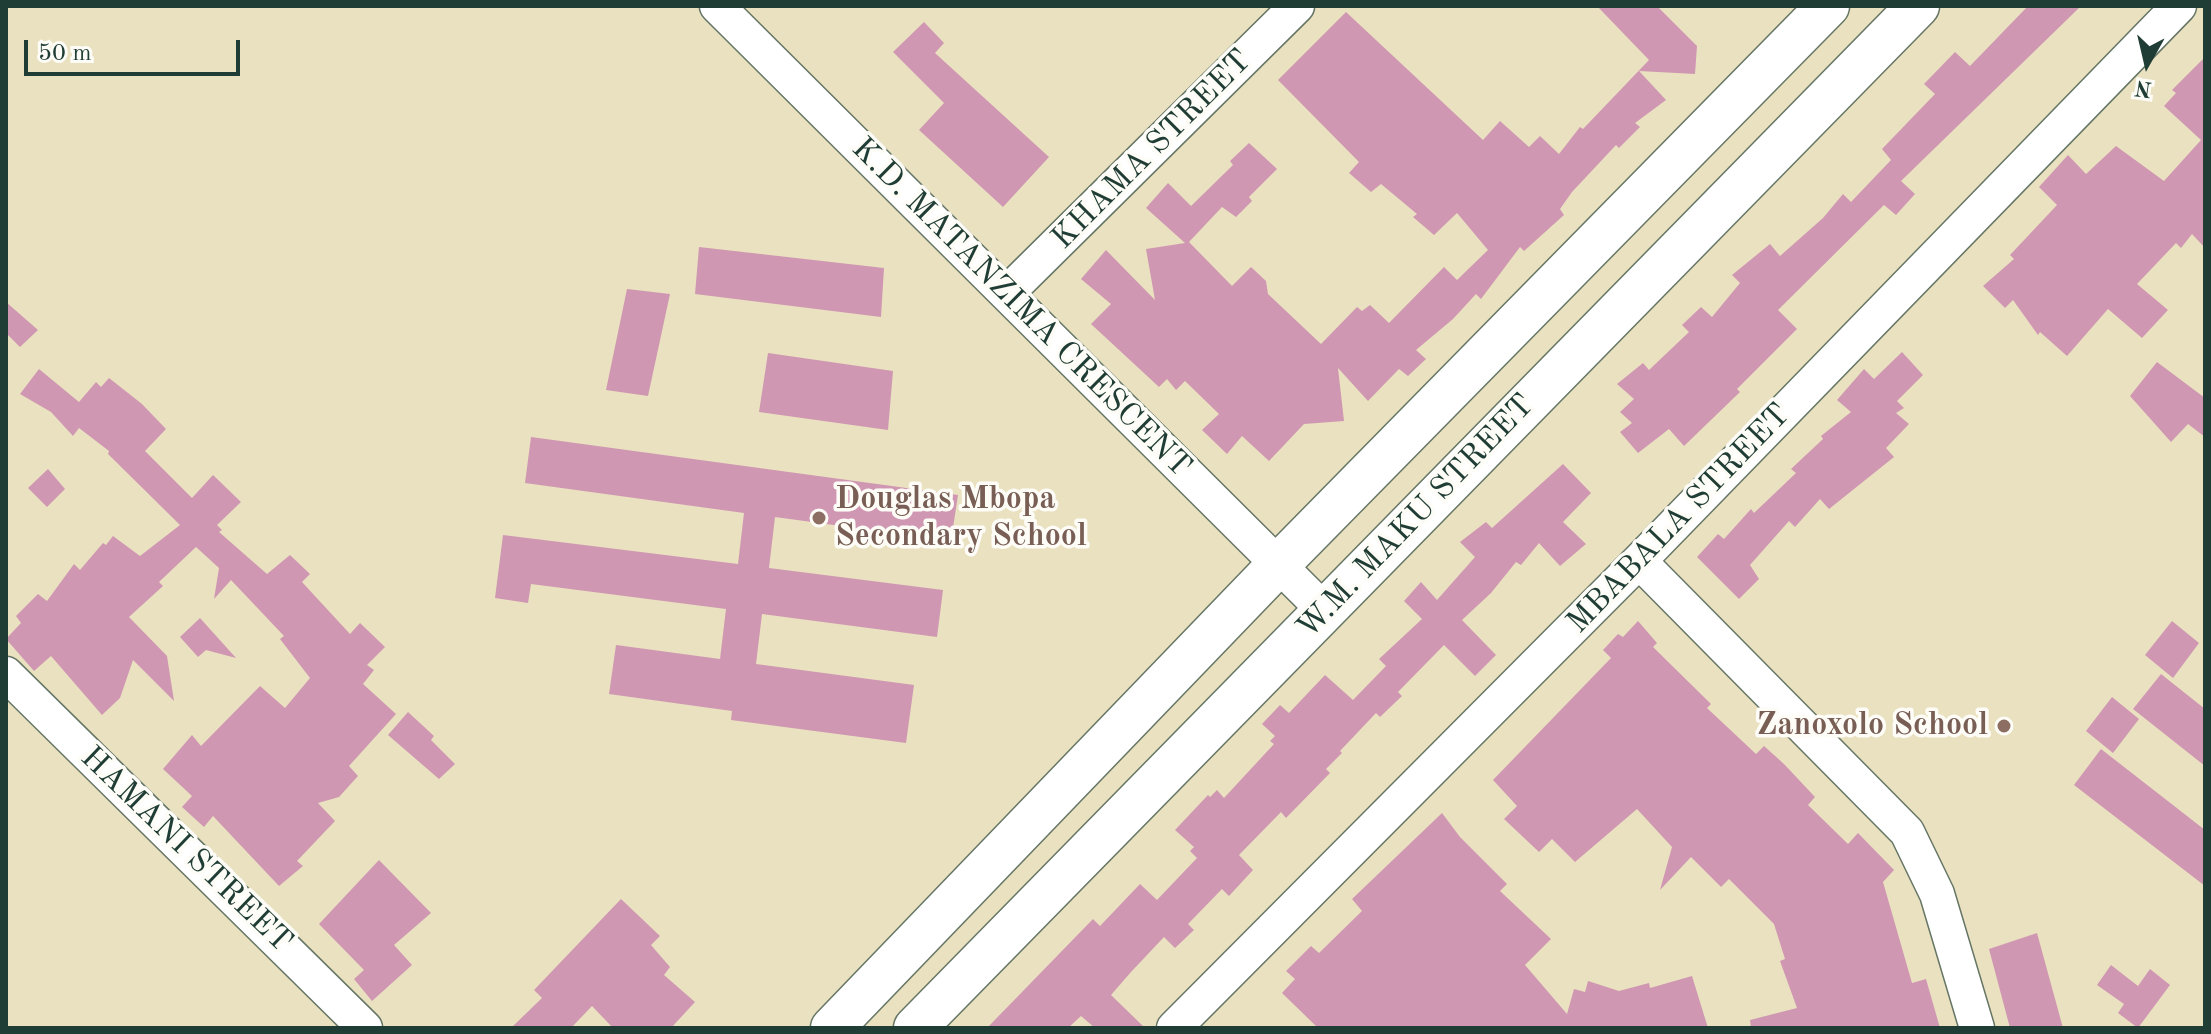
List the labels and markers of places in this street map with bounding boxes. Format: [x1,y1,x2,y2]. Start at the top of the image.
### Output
place label: Douglas Mbopa Secondary School [835,481,1087,556]
marker: Douglas Mbopa Secondary School [810,509,828,527]
place label: Zanoxolo School [1756,707,1988,745]
marker: Zanoxolo School [1995,717,2013,735]

